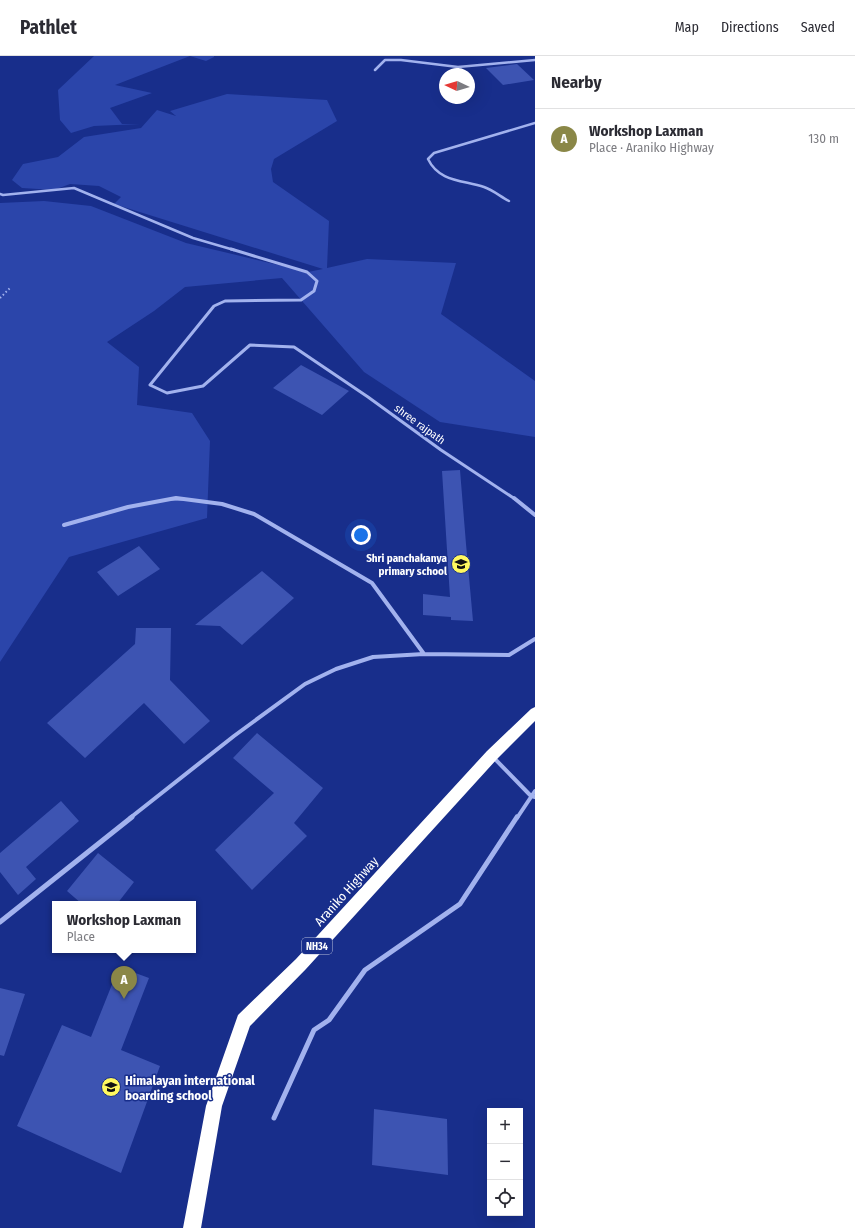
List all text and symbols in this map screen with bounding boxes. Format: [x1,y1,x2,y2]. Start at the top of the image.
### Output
text: Pathlet [20,16,77,39]
text: Map [675,19,699,36]
text: Directions [721,19,779,36]
text: Saved [801,19,835,36]
north arrow [439,68,475,104]
text: Nearby [551,72,602,93]
text: Workshop Laxman [589,122,703,140]
text: A [560,131,568,146]
text: 130 m [808,131,839,146]
text: Place · Araniko Highway [589,140,714,155]
street label: shree rajpath [392,402,448,447]
your location [351,525,371,545]
place label: Shri panchakanya primary school [366,552,448,578]
school or university icon: Shri panchakanya primary school [450,553,472,575]
street label: Araniko Highway [311,854,381,929]
popup [52,901,196,953]
text: Workshop Laxman [67,911,181,929]
text: Place [67,929,95,944]
road number: NH34 [302,938,332,954]
pin: A [111,966,137,999]
place label: Himalayan international boarding school [125,1073,255,1103]
school or university icon: Himalayan international boarding school [100,1076,122,1098]
map controls [487,1108,523,1216]
button: + [487,1108,523,1144]
button: − [487,1144,523,1180]
button: locate [487,1180,523,1216]

